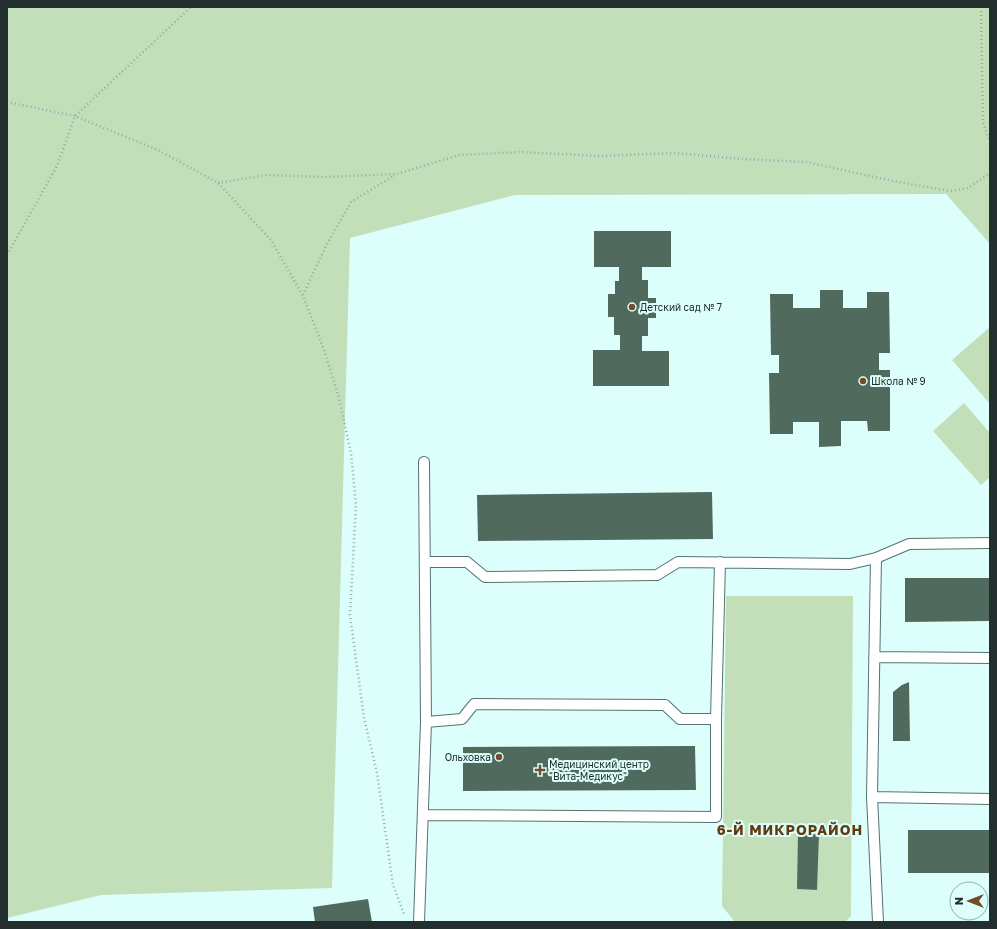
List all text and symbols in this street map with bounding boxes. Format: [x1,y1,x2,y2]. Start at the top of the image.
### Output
place label: Детский сад № 7 [640,301,722,313]
marker: Детский сад № 7 [627,302,637,312]
place label: Школа № 9 [871,375,926,387]
marker: Школа № 9 [858,376,868,386]
place label: Ольховка [445,751,491,763]
marker: Ольховка [494,752,504,762]
place label: Медицинский центр "Вита-Медикус" [549,758,649,782]
marker: Медицинский центр "Вита-Медикус" [534,764,546,776]
district label: 6-Й МИКРОРАЙОН [717,821,863,838]
north arrow [949,881,989,921]
text: N [952,897,965,905]

